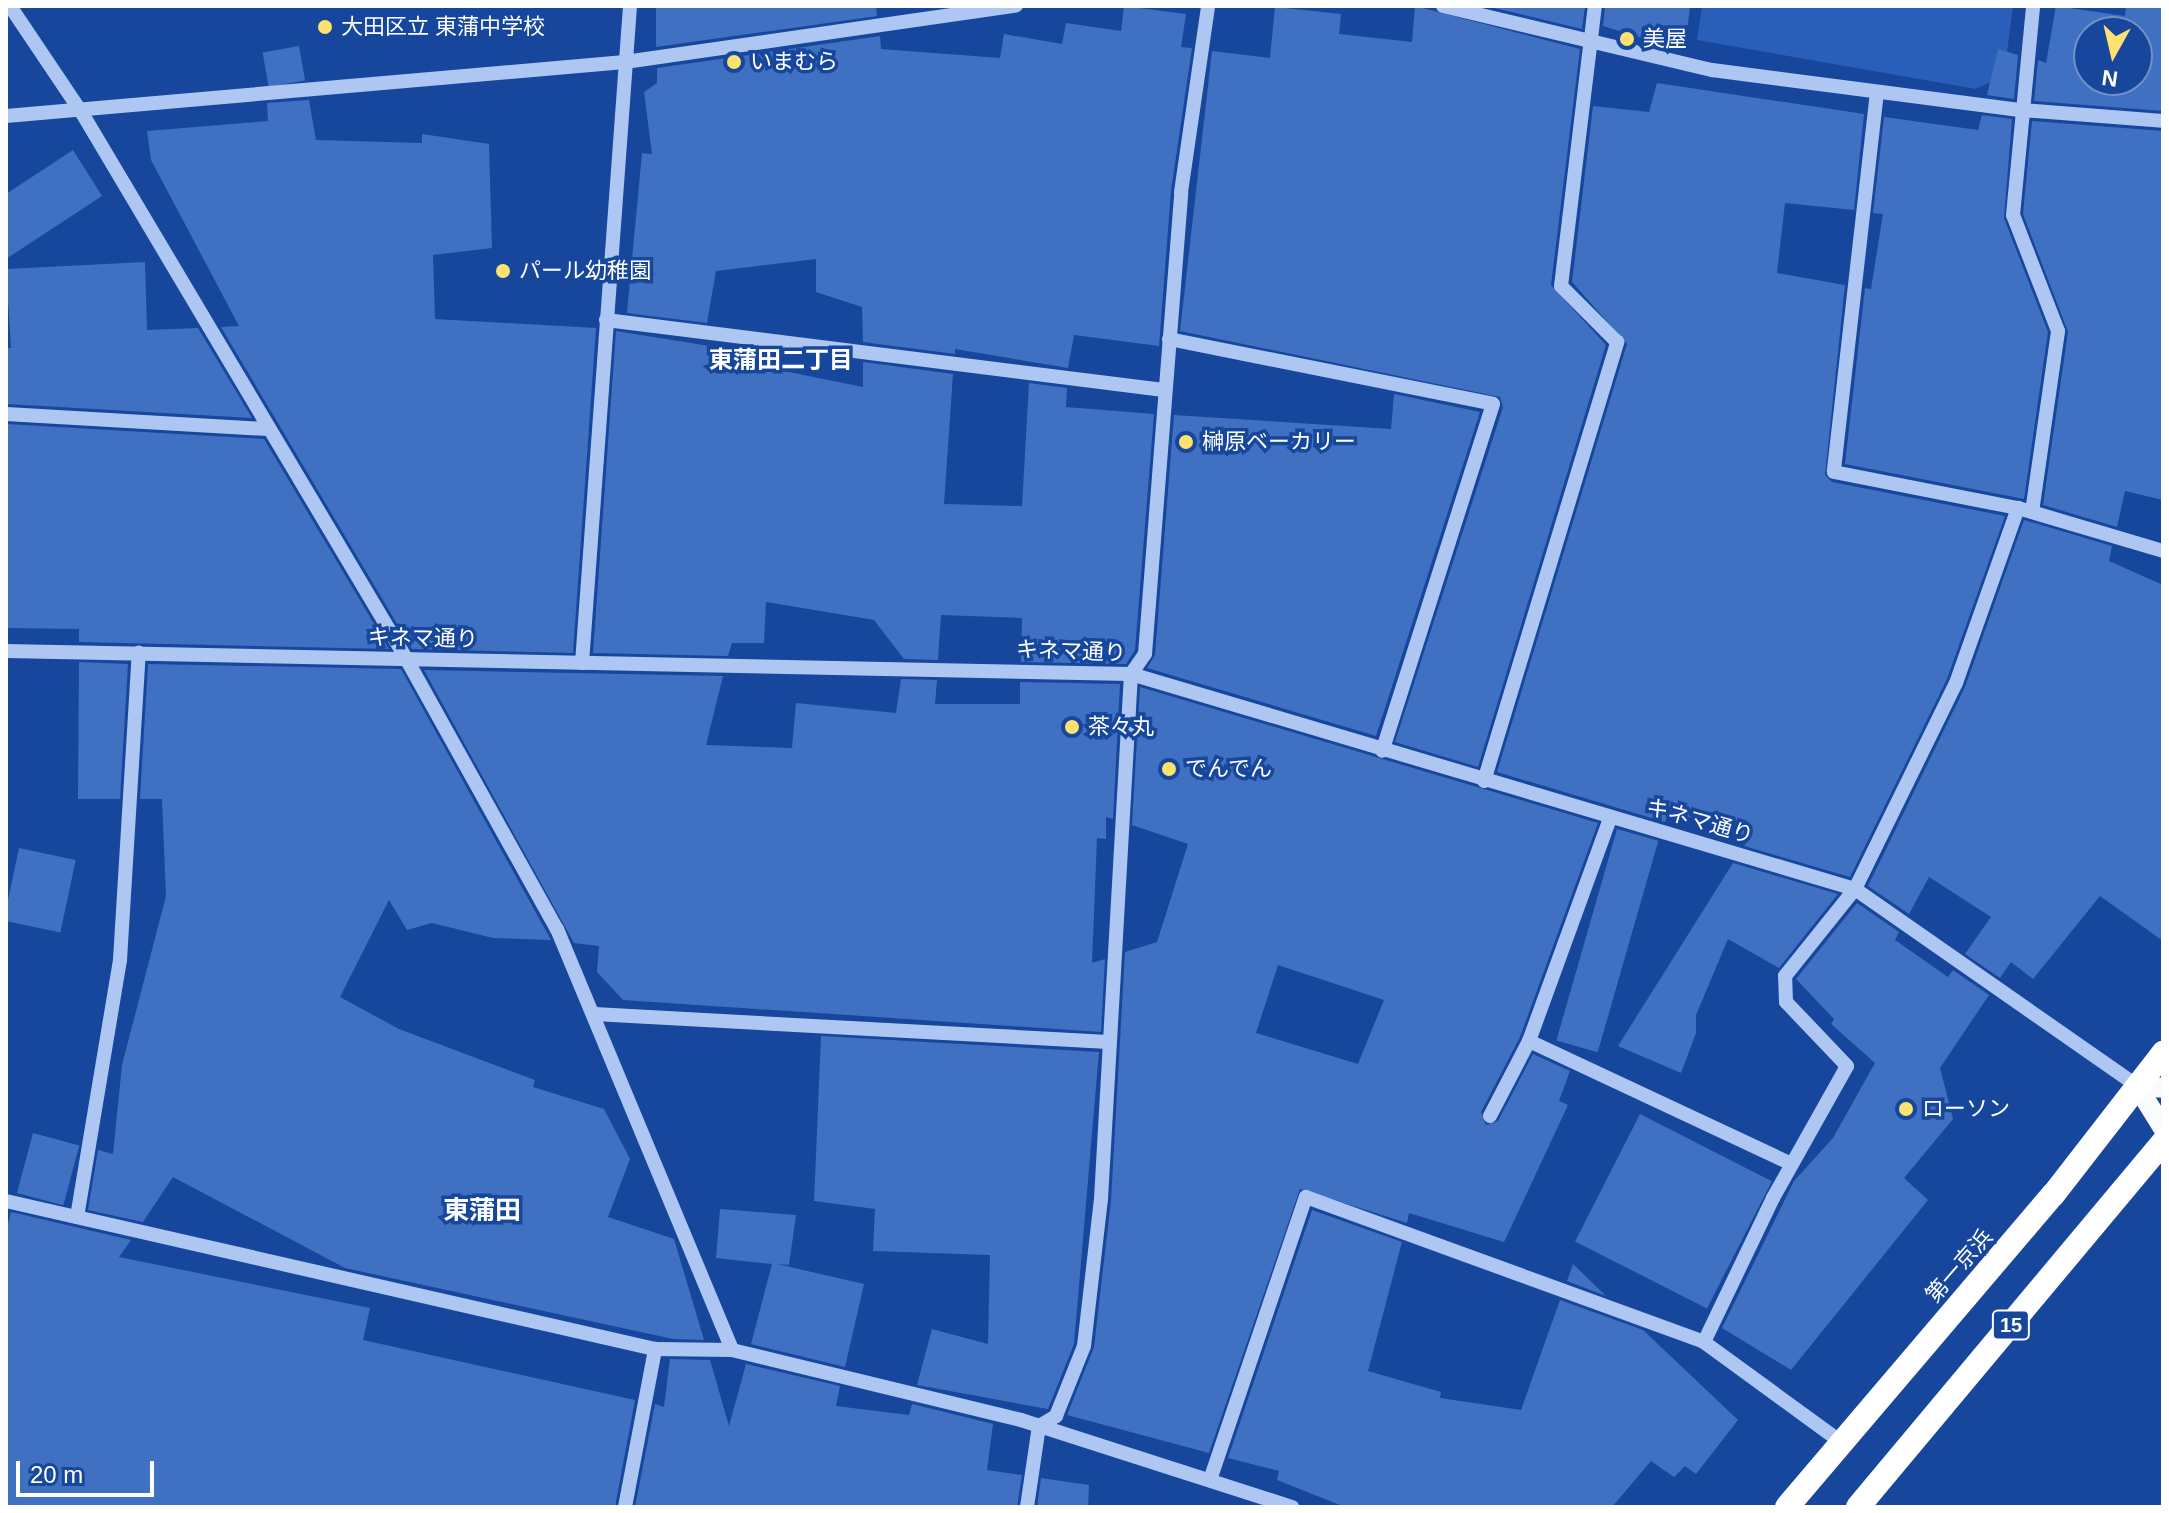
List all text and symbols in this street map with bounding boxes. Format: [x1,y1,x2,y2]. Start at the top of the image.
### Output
place label: 大田区立 東蒲中学校 [341,14,545,40]
north arrow [2073,16,2153,96]
marker: 大田区立 東蒲中学校 [316,18,334,36]
place label: 美屋 [1643,26,1687,52]
marker: 美屋 [1618,30,1636,48]
place label: いまむら [750,49,838,75]
marker: いまむら [725,53,743,71]
text: N [2100,65,2119,92]
place label: パール幼稚園 [519,258,651,284]
marker: パール幼稚園 [494,262,512,280]
district label: 東蒲田二丁目 [709,346,853,374]
place label: 榊原ベーカリー [1202,429,1356,455]
marker: 榊原ベーカリー [1177,433,1195,451]
street label: キネマ通り [368,624,478,652]
street label: キネマ通り [1016,636,1126,666]
place label: 茶々丸 [1088,714,1154,740]
marker: 茶々丸 [1063,718,1081,736]
place label: でんでん [1185,756,1273,782]
marker: でんでん [1160,760,1178,778]
street label: キネマ通り [1643,793,1757,849]
place label: ローソン [1922,1096,2010,1122]
marker: ローソン [1897,1100,1915,1118]
district label: 東蒲田 [443,1195,521,1227]
street label: 第一京浜 [1920,1224,1998,1308]
road number: 15 [1991,1309,2031,1341]
scale bar [20,1445,158,1495]
text: 20 m [30,1461,83,1488]

